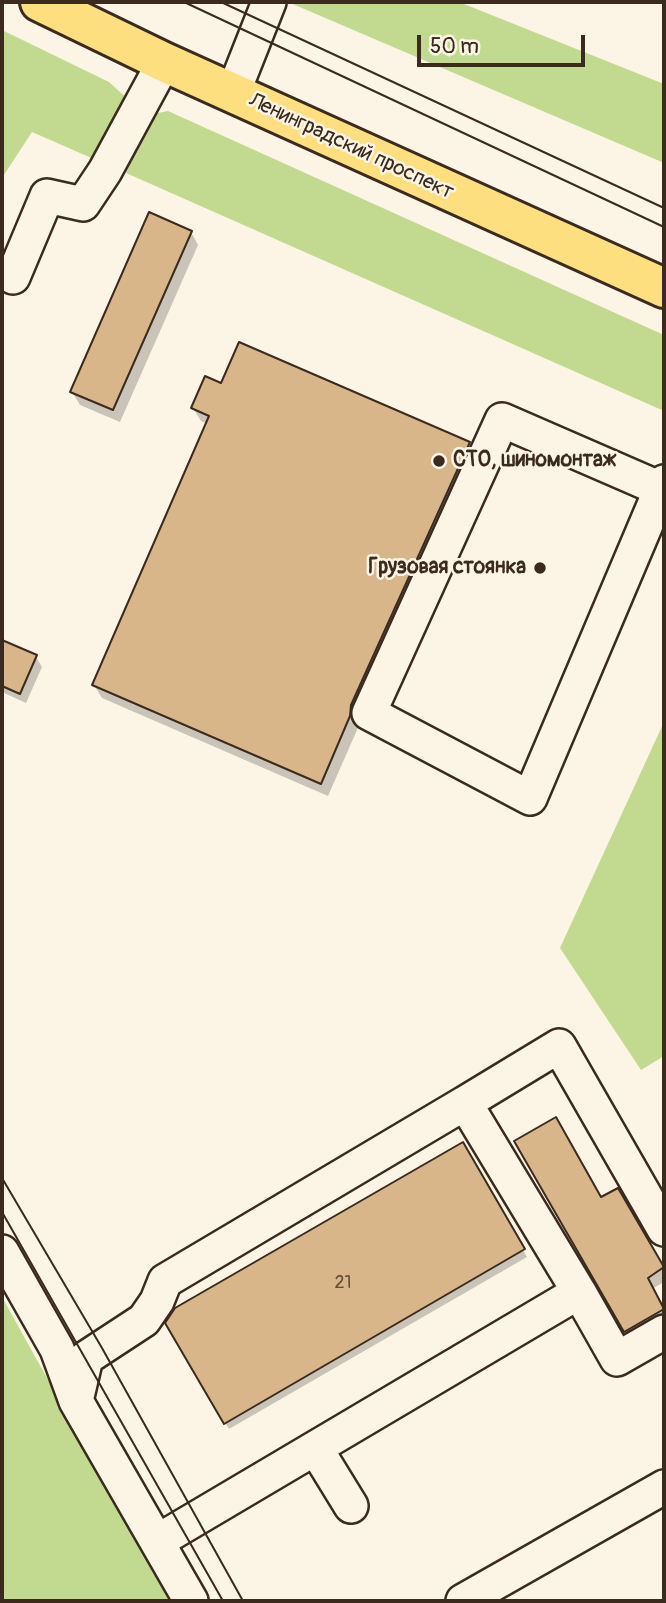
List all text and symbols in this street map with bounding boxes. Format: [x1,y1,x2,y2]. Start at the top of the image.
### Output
scale bar [421,21,589,65]
text: 50 m [430,33,479,60]
street label: Ленинградский проспект [245,88,457,206]
place label: СТО, шиномонтаж [453,448,616,474]
marker: СТО, шиномонтаж [431,453,447,469]
place label: Грузовая стоянка [368,555,526,581]
marker: Грузовая стоянка [532,560,548,576]
house number: 21 [334,1272,352,1294]

